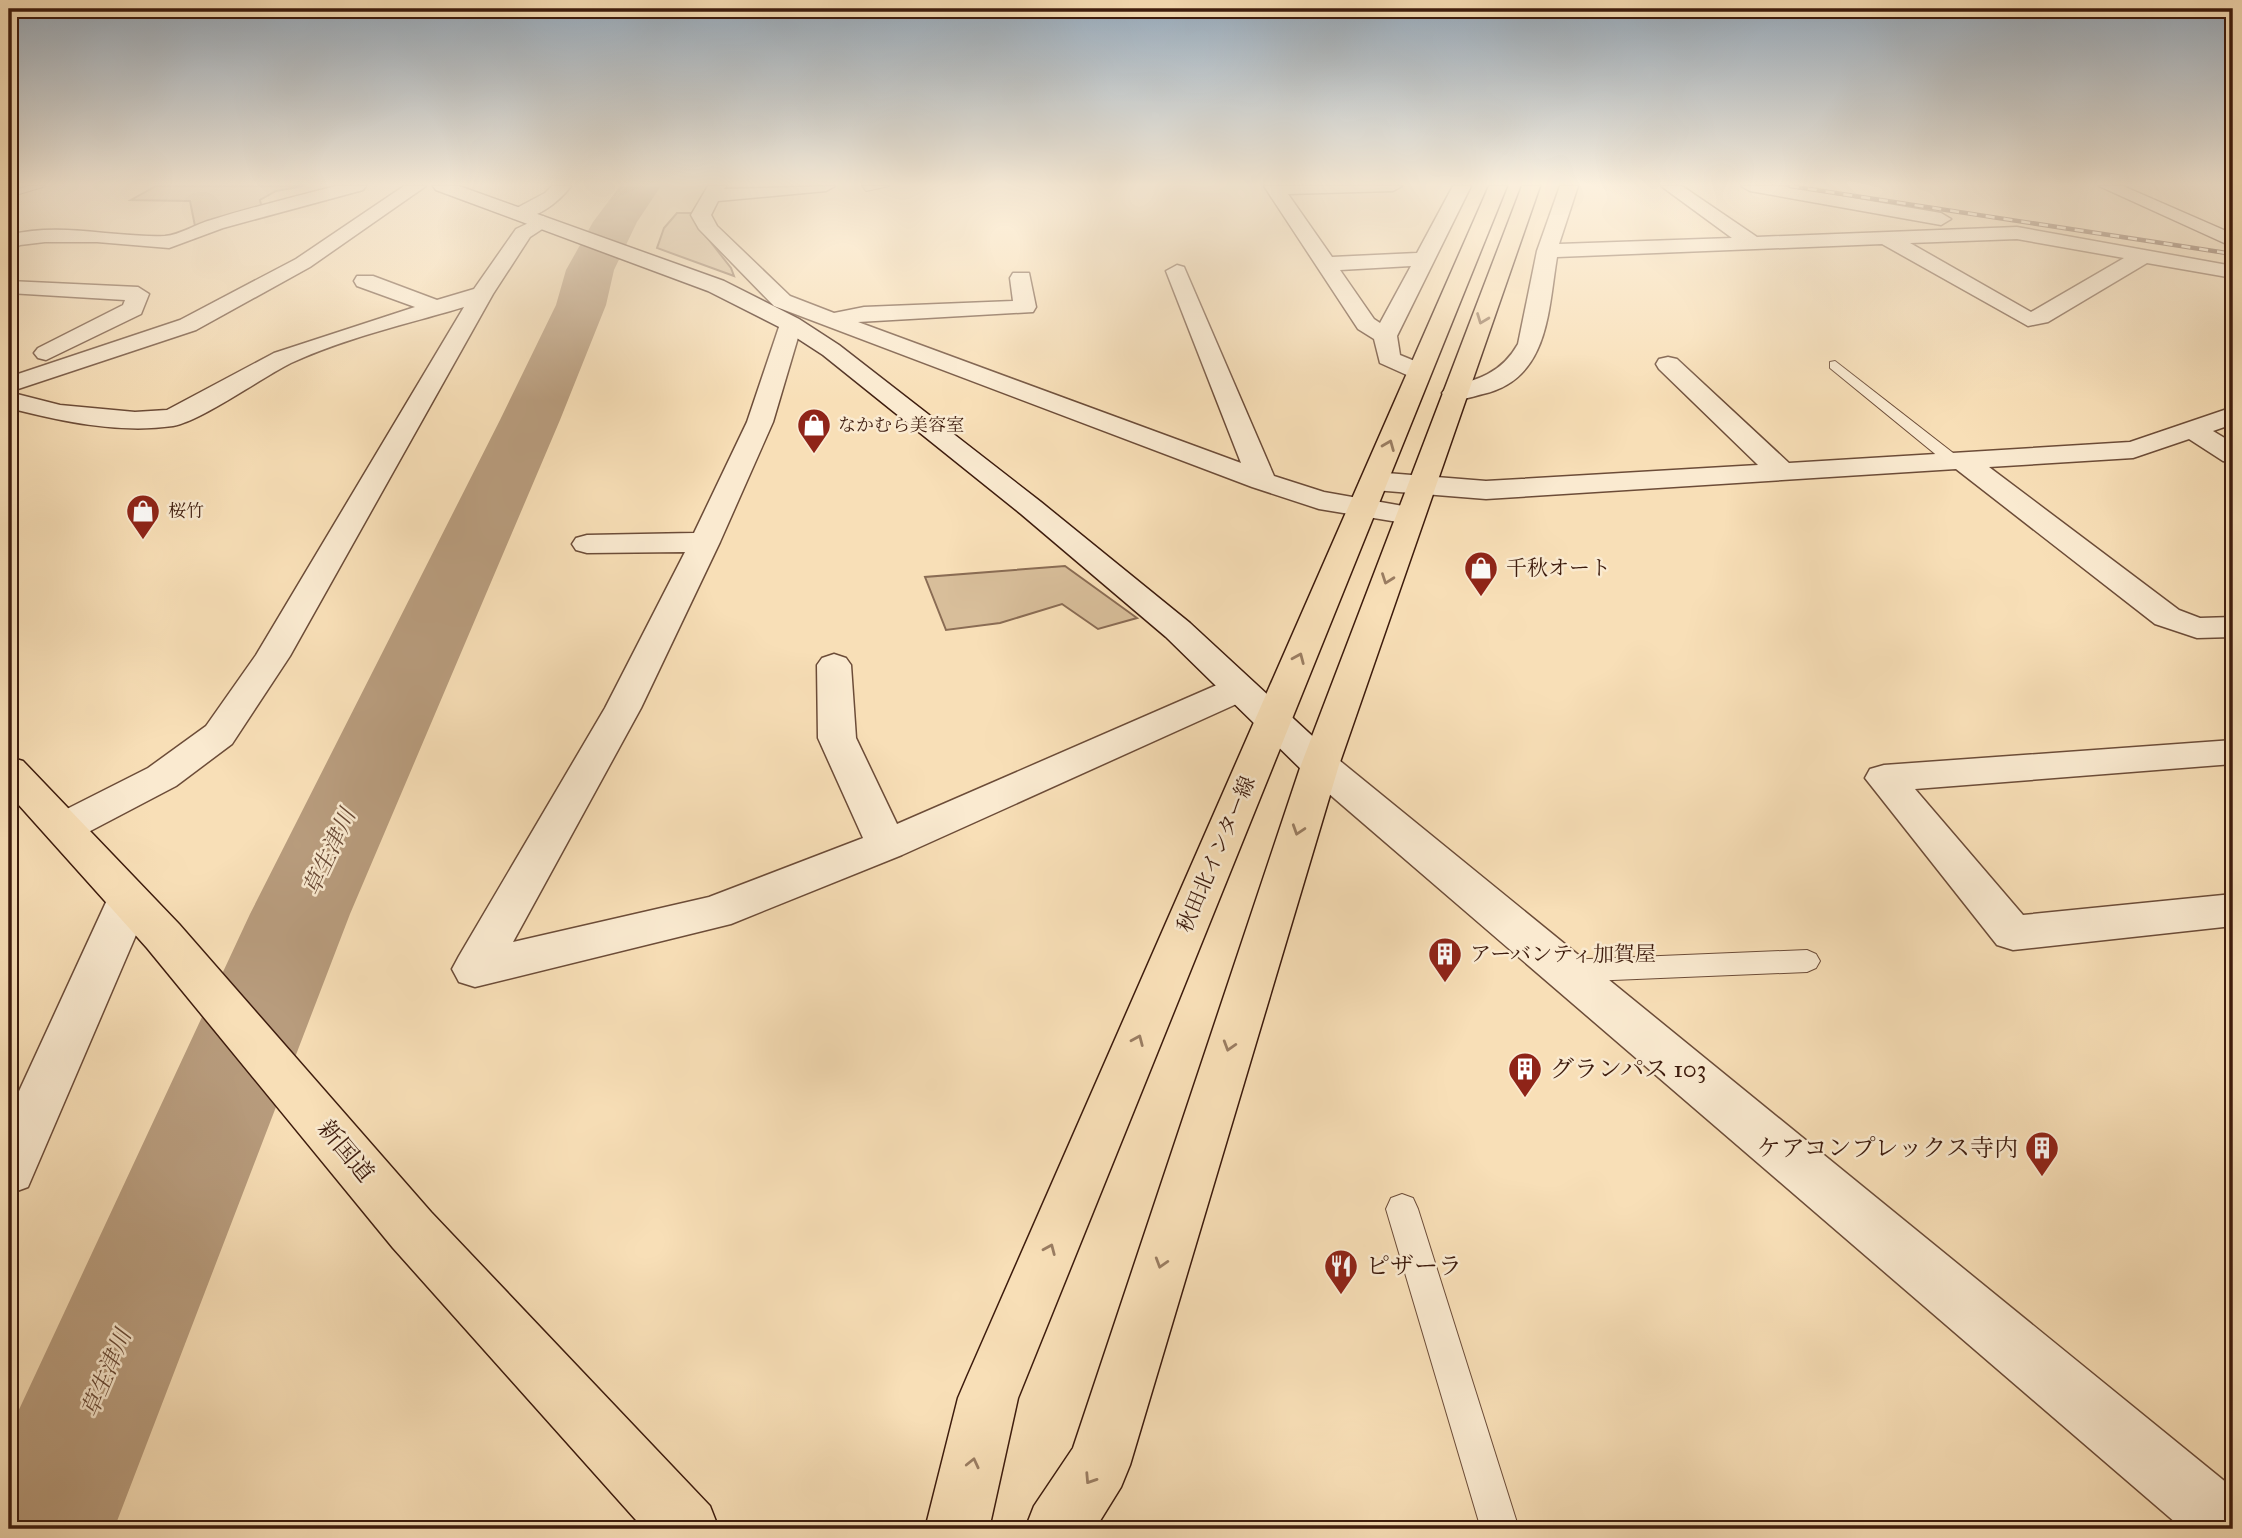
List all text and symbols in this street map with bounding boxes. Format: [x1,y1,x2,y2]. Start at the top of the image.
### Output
one-way arrow [1477,313,1491,325]
shop icon: なかむら美容室 [795,406,833,455]
place label: なかむら美容室 [838,414,964,436]
one-way arrow [1381,439,1395,452]
shop icon: 桜竹 [124,492,162,541]
place label: 桜竹 [168,500,204,522]
shop icon: 千秋オート [1462,549,1500,598]
place label: 千秋オート [1506,555,1611,581]
one-way arrow [1381,573,1395,585]
one-way arrow [1291,653,1305,665]
street label: 秋田北インター線 [1171,772,1261,936]
water label: 草生津川 [297,802,362,900]
one-way arrow [1292,823,1306,835]
building icon: アーバンティ加賀屋 [1426,935,1464,984]
place label: アーバンティ加賀屋 [1470,941,1656,967]
one-way arrow [1129,1034,1143,1046]
one-way arrow [1223,1040,1237,1052]
building icon: グランパス 103 [1506,1050,1544,1099]
place label: グランパス 103 [1550,1054,1706,1084]
street label: 新国道 [311,1114,381,1188]
building icon: ケアコンプレックス寺内 [2023,1129,2061,1178]
place label: ケアコンプレックス寺内 [1757,1133,2018,1163]
one-way arrow [1042,1244,1056,1257]
restaurant icon: ピザーラ [1322,1247,1360,1296]
place label: ピザーラ [1366,1251,1462,1281]
one-way arrow [1155,1257,1170,1269]
water label: 草生津川 [75,1322,138,1421]
one-way arrow [965,1457,979,1469]
one-way arrow [1085,1471,1098,1484]

